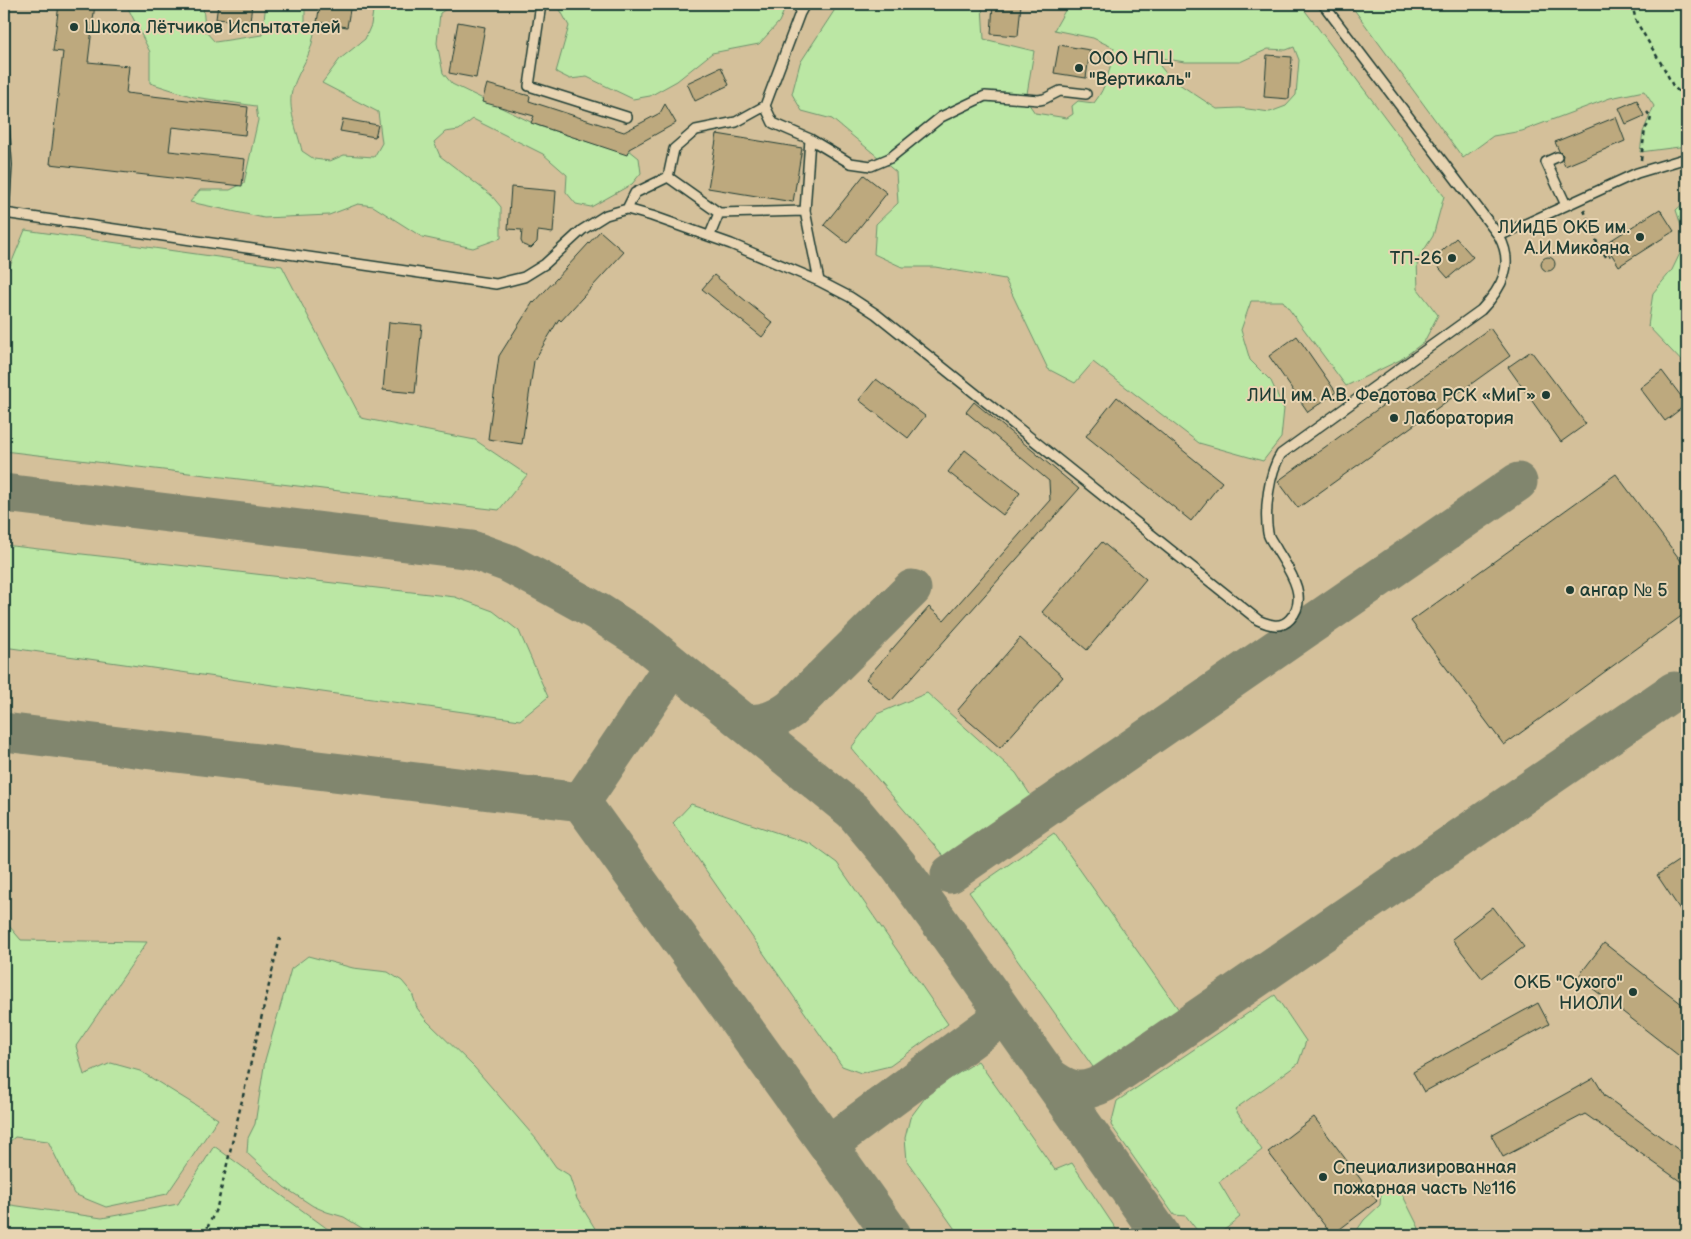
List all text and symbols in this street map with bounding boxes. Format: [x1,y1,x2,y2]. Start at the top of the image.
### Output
place label: Школа Лётчиков Испытателей [84,17,341,38]
marker: Школа Лётчиков Испытателей [68,21,80,33]
place label: ООО НПЦ "Вертикаль" [1089,48,1191,90]
marker: ООО НПЦ "Вертикаль" [1073,62,1085,74]
place label: ЛИиДБ ОКБ им. А.И.Микояна [1497,217,1630,259]
marker: ЛИиДБ ОКБ им. А.И.Микояна [1634,231,1646,243]
place label: ТП-26 [1390,248,1442,269]
marker: ТП-26 [1446,252,1458,264]
place label: ЛИЦ им. А.В. Федотова РСК «МиГ» [1246,385,1536,406]
marker: ЛИЦ им. А.В. Федотова РСК «МиГ» [1540,389,1552,401]
place label: Лаборатория [1403,408,1514,429]
marker: Лаборатория [1388,412,1400,424]
place label: ангар № 5 [1580,580,1668,601]
marker: ангар № 5 [1564,584,1576,596]
place label: ОКБ "Сухого" НИОЛИ [1514,972,1623,1014]
marker: ОКБ "Сухого" НИОЛИ [1627,986,1639,998]
place label: Специализированная пожарная часть №116 [1333,1157,1517,1199]
marker: Специализированная пожарная часть №116 [1317,1171,1329,1183]

